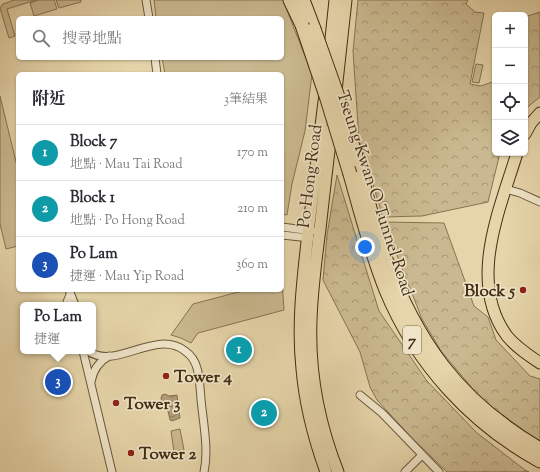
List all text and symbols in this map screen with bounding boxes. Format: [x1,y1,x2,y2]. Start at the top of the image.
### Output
map controls [492,12,528,156]
button: + [492,12,528,48]
search box [16,16,284,60]
icon: search [30,27,52,49]
text: 搜尋地點 [62,29,122,50]
button: − [492,48,528,84]
button: locate [492,84,528,120]
text: 附近 [32,88,66,112]
street label: Tseung Kwan O Tunnel Road [329,88,419,300]
text: 3筆結果 [224,91,268,109]
button: layers [492,120,528,156]
street label: Po Hong Road [293,123,329,230]
text: Block 7 [70,132,117,153]
text: 1 [43,144,47,162]
text: 170 m [237,144,268,162]
text: 地點 · Mau Tai Road [70,156,183,174]
text: Block 1 [70,188,115,209]
text: 2 [42,200,48,218]
text: 210 m [237,200,268,218]
text: 地點 · Po Hong Road [70,212,185,230]
your location [355,237,375,257]
text: Po Lam [70,244,118,265]
text: 3 [42,256,48,274]
text: 360 m [236,256,268,274]
text: 捷運 · Mau Yip Road [70,268,184,286]
place label: Block 5 [464,280,515,304]
marker: Block 5 [518,285,528,295]
popup [20,302,96,354]
text: Po Lam [34,307,82,328]
road number: 7 [403,326,421,354]
text: 捷運 [34,331,60,349]
pin: 1 [226,335,252,365]
place label: Tower 4 [174,366,232,390]
pin: 3 [45,367,71,397]
marker: Tower 4 [161,371,171,381]
place label: Tower 3 [124,393,180,417]
marker: Tower 3 [111,398,121,408]
pin: 2 [251,398,277,428]
place label: Tower 2 [139,443,196,467]
marker: Tower 2 [126,448,136,458]

